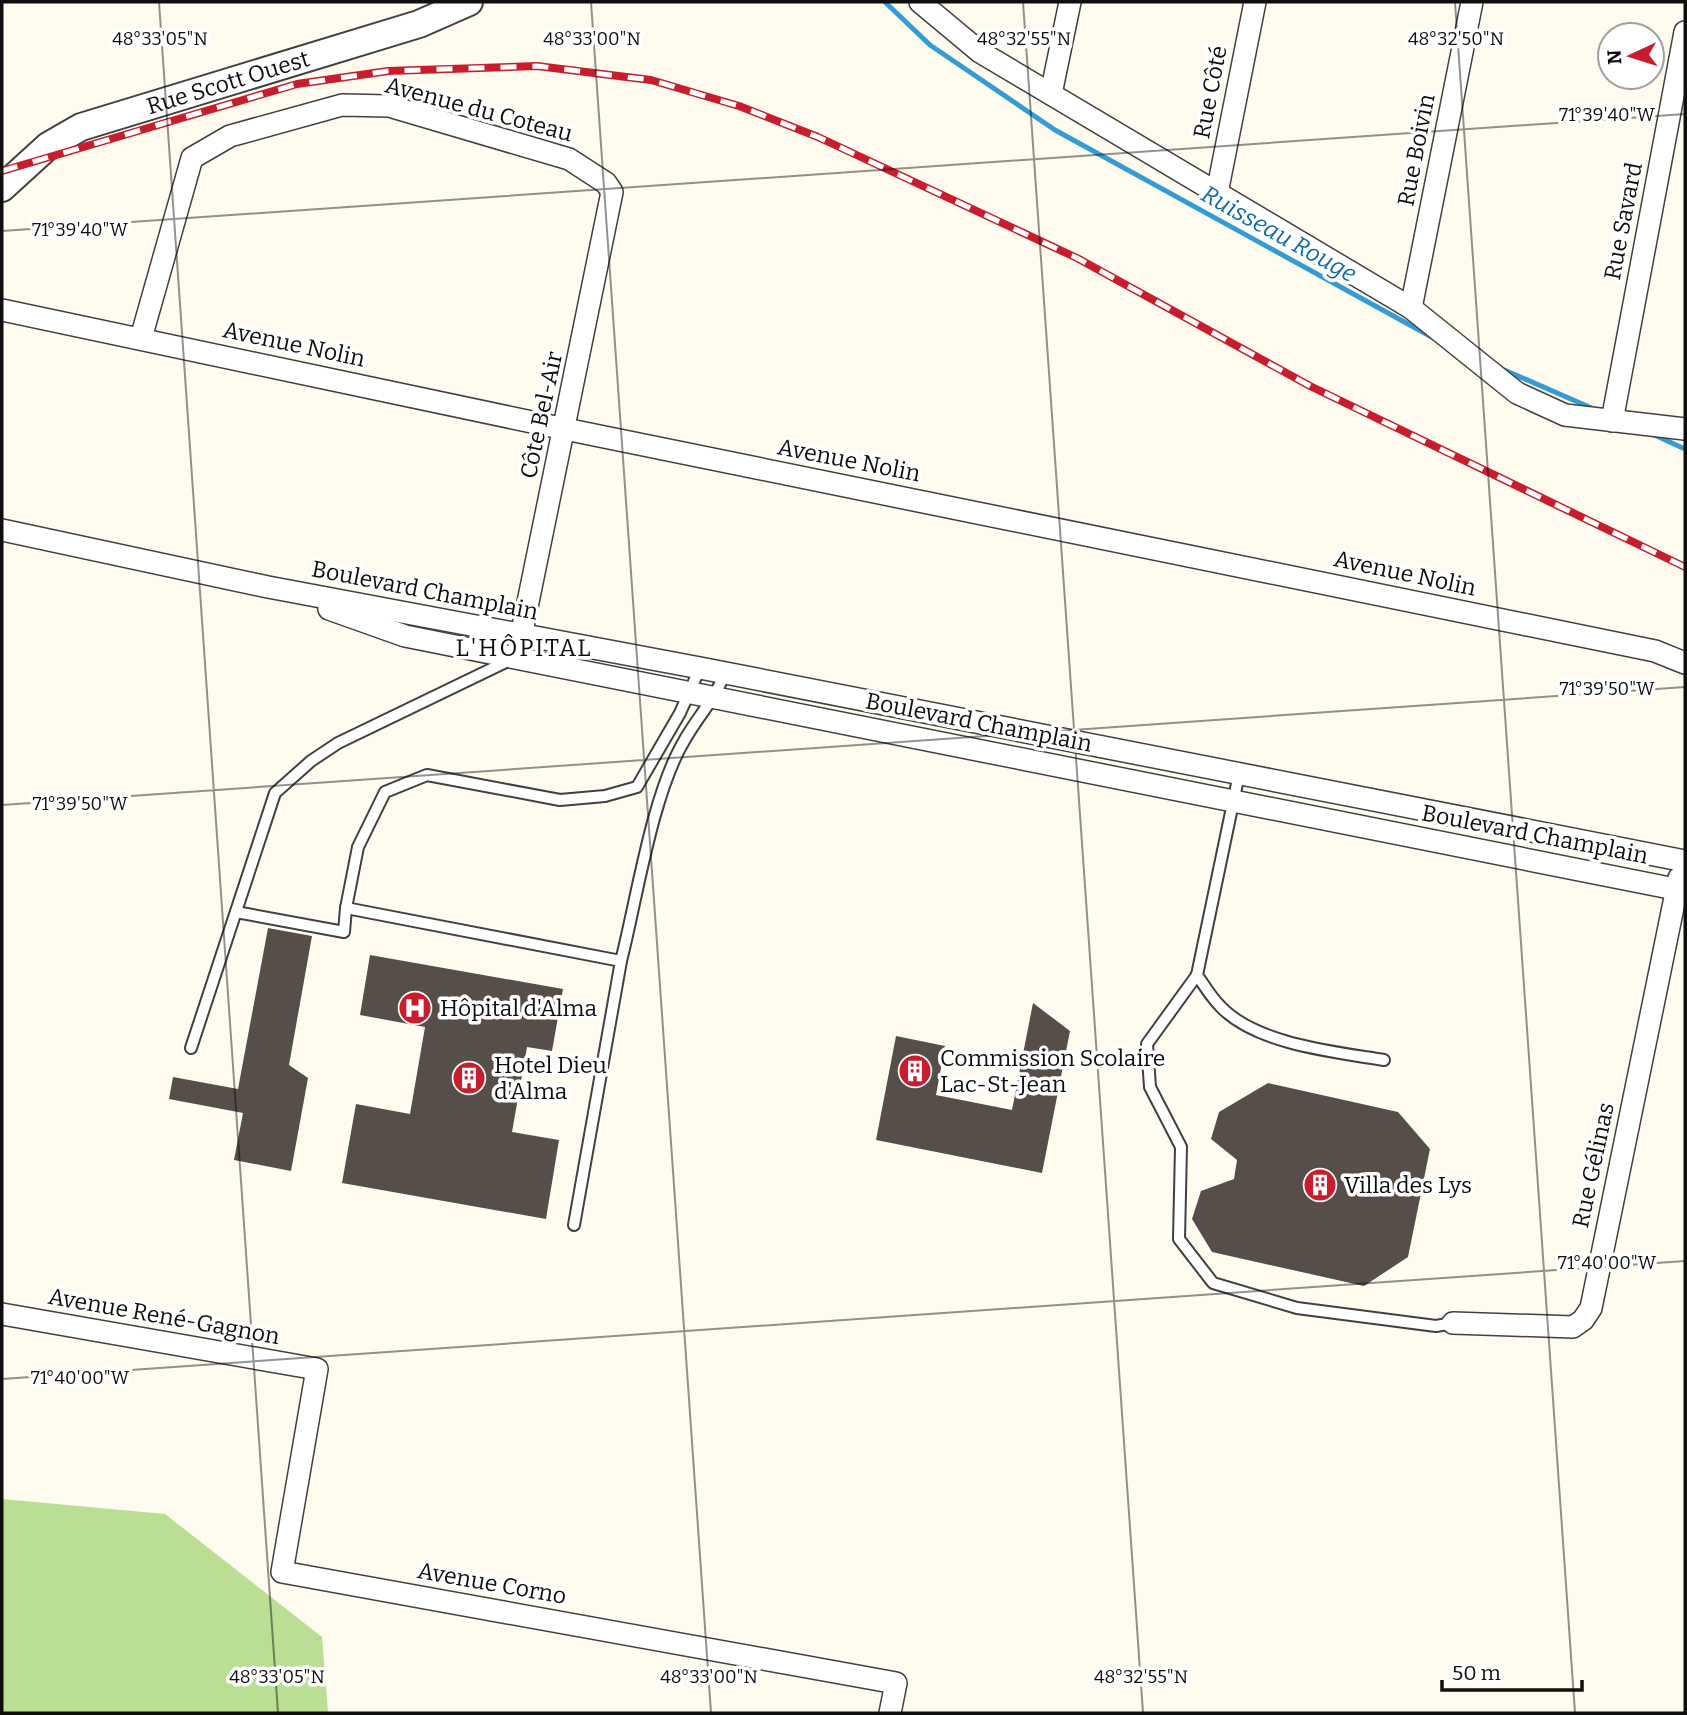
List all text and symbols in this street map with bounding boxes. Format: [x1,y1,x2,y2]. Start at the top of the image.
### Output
north arrow [1596,21,1666,91]
text: 48°33'05"N [112,28,208,50]
text: 48°33'00"N [543,28,641,50]
text: 48°32'55"N [977,28,1071,50]
text: 48°32'50"N [1408,28,1504,50]
street label: Rue Côté [1187,43,1233,141]
street label: Rue Scott Ouest [143,44,313,120]
text: N [1603,49,1627,65]
street label: Avenue du Coteau [382,71,576,147]
street label: Rue Boivin [1391,91,1441,209]
text: 71°39'40"W [1559,104,1656,126]
street label: Rue Savard [1598,160,1648,282]
water label: Ruisseau Rouge [1197,180,1361,288]
text: 71°39'40"W [32,219,129,241]
street label: Avenue Nolin [220,315,368,373]
street label: Côte Bel-Air [514,349,568,481]
street label: Avenue Nolin [775,432,923,488]
street label: Avenue Nolin [1331,544,1479,602]
street label: Boulevard Champlain [309,554,541,626]
district label: L'HÔPITAL [455,633,593,662]
text: 71°39'50"W [1559,678,1655,700]
street label: Boulevard Champlain [863,686,1095,758]
text: 71°39'50"W [32,793,128,815]
street label: Boulevard Champlain [1419,798,1651,870]
hospital icon: Hôpital d'Alma [396,989,434,1027]
place label: Hôpital d'Alma [440,994,597,1022]
place label: Commission Scolaire Lac-St-Jean [940,1044,1165,1098]
place label: Hotel Dieu d'Alma [494,1051,607,1105]
building icon: Commission Scolaire Lac-St-Jean [896,1052,934,1090]
building icon: Hotel Dieu d'Alma [450,1059,488,1097]
street label: Rue Gélinas [1566,1100,1620,1230]
building icon: Villa des Lys [1301,1166,1339,1204]
place label: Villa des Lys [1344,1171,1472,1199]
text: 71°40'00"W [1558,1252,1657,1274]
street label: Avenue René-Gagnon [46,1282,282,1350]
text: 71°40'00"W [31,1367,130,1389]
street label: Avenue Corno [415,1556,569,1610]
scale bar [1442,1648,1582,1692]
text: 50 m [1452,1660,1501,1686]
text: 48°33'05"N [229,1666,325,1688]
text: 48°33'00"N [660,1666,758,1688]
text: 48°32'55"N [1094,1666,1188,1688]

